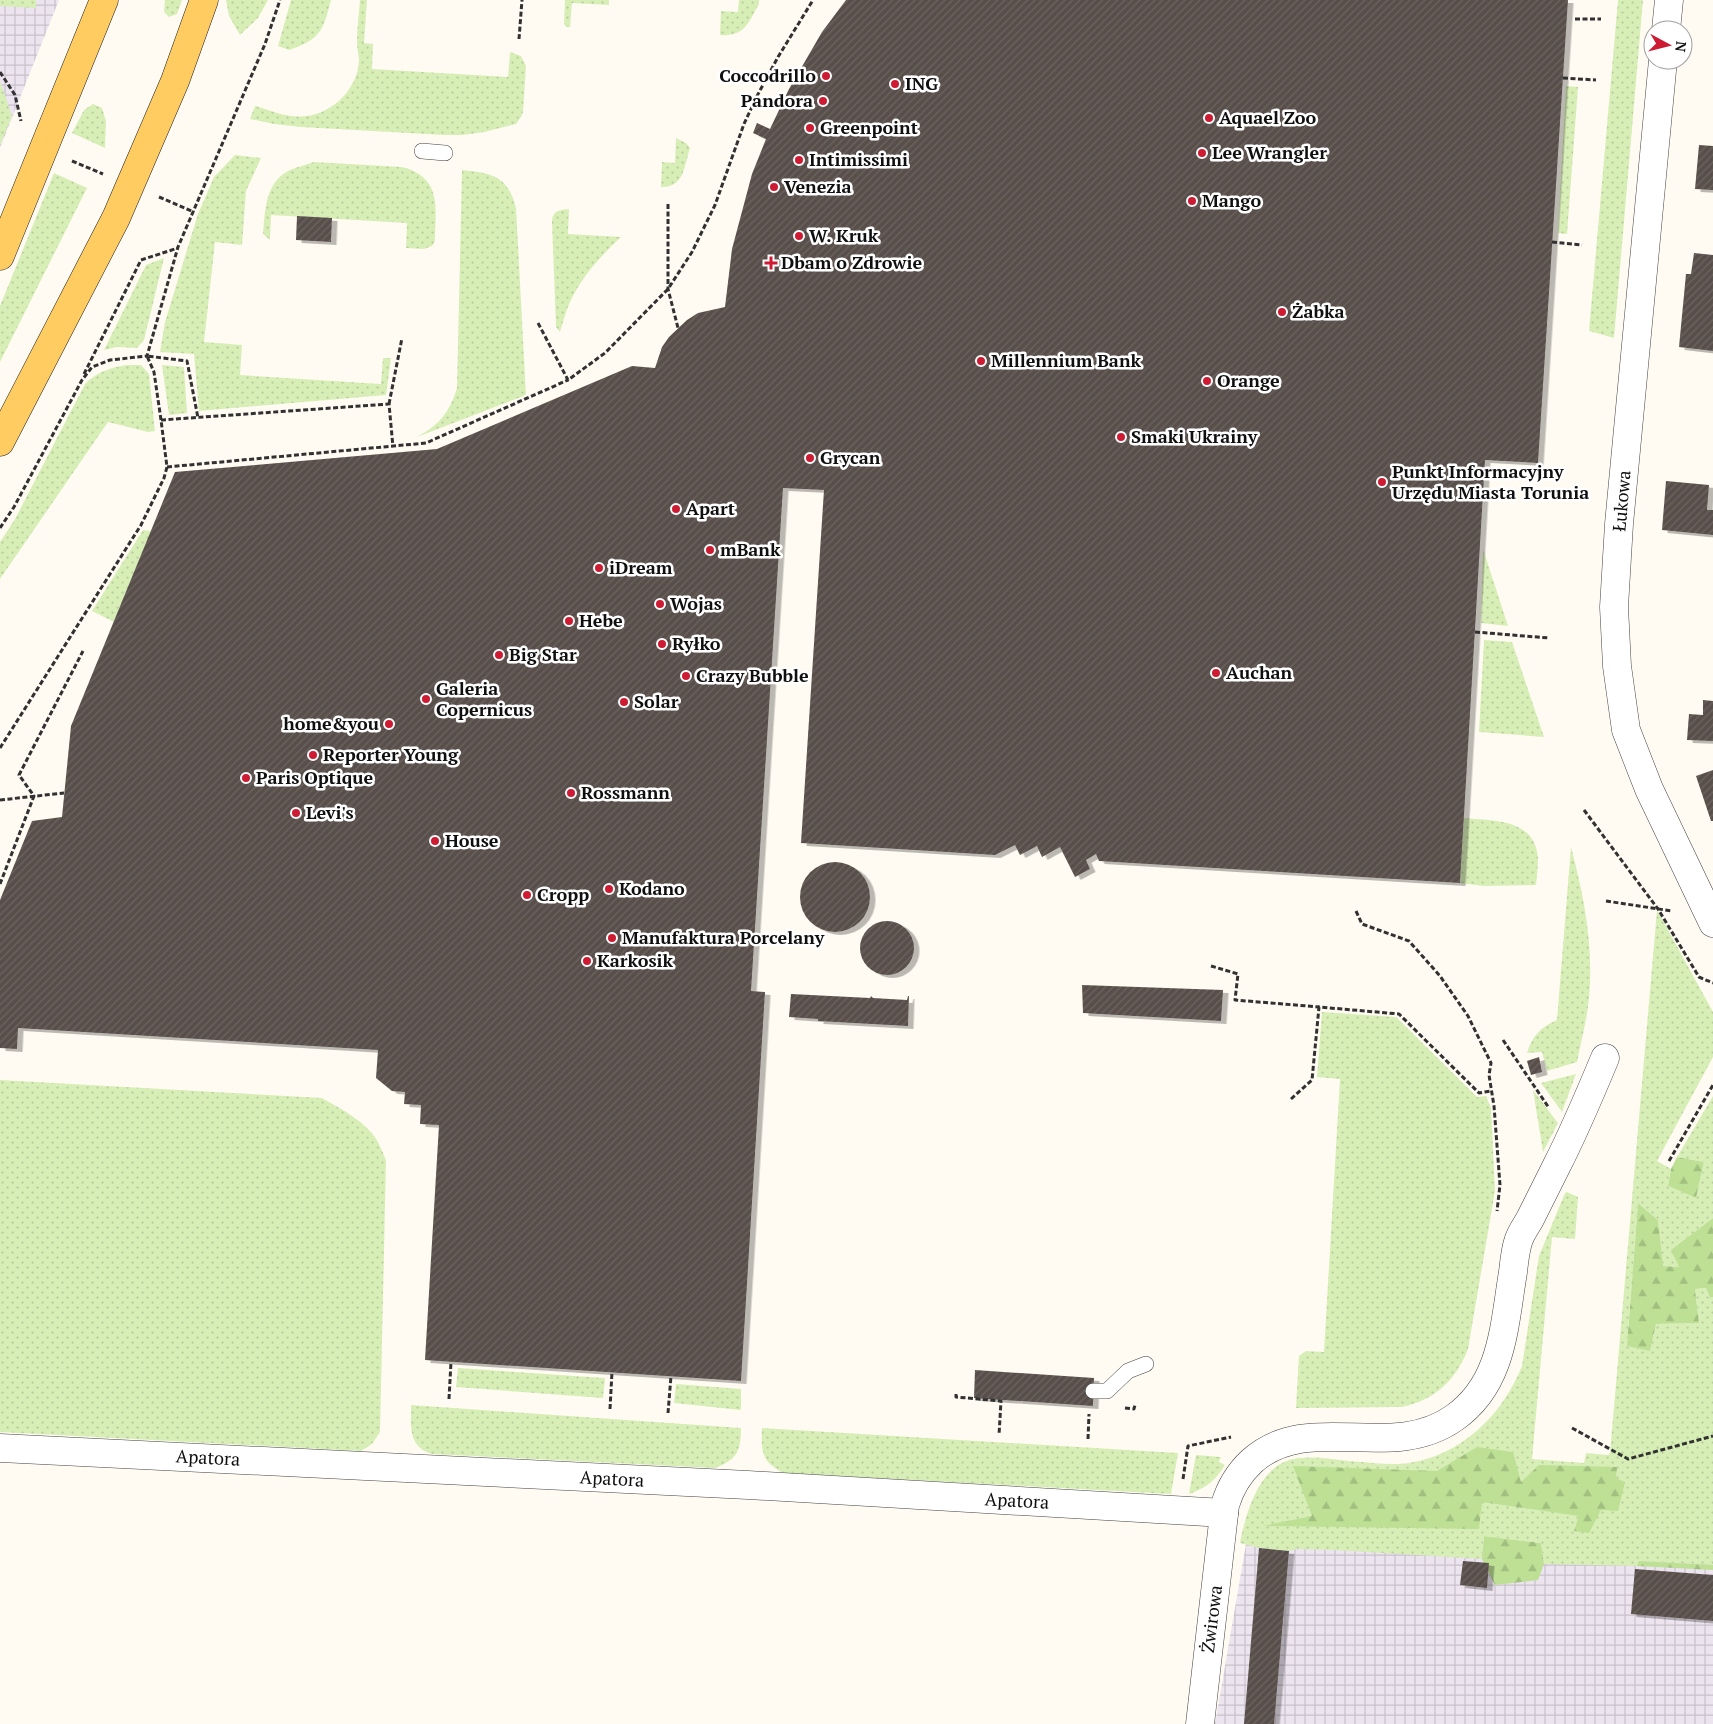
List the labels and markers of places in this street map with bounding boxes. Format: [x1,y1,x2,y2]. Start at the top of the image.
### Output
place label: Coccodrillo [719,63,816,87]
marker: Coccodrillo [820,70,832,82]
place label: ING [905,71,938,95]
marker: ING [889,78,901,90]
place label: Pandora [741,88,813,112]
marker: Pandora [817,95,829,107]
place label: Aquael Zoo [1219,105,1316,129]
marker: Aquael Zoo [1203,112,1215,124]
place label: Greenpoint [820,115,918,139]
marker: Greenpoint [804,122,816,134]
place label: Lee Wrangler [1212,140,1327,164]
place label: Intimissimi [809,147,908,171]
marker: Lee Wrangler [1196,147,1208,159]
marker: Intimissimi [793,154,805,166]
place label: Venezia [784,174,852,198]
marker: Venezia [768,181,780,193]
place label: Mango [1202,188,1262,212]
marker: Mango [1186,195,1198,207]
place label: W. Kruk [809,223,879,247]
marker: W. Kruk [793,230,805,242]
place label: Dbam o Zdrowie [781,250,922,274]
marker: Dbam o Zdrowie [765,257,777,269]
place label: Żabka [1292,299,1345,323]
marker: Żabka [1276,306,1288,318]
place label: Millennium Bank [991,348,1141,372]
marker: Millennium Bank [975,355,987,367]
place label: Orange [1217,368,1280,392]
marker: Orange [1201,375,1213,387]
place label: Smaki Ukrainy [1131,424,1258,448]
marker: Smaki Ukrainy [1115,431,1127,443]
place label: Grycan [820,445,881,469]
marker: Grycan [804,452,816,464]
place label: Punkt Informacyjny Urzędu Miasta Torunia [1392,459,1589,504]
marker: Punkt Informacyjny Urzędu Miasta Torunia [1376,476,1388,488]
place label: Apart [686,496,735,520]
marker: Apart [670,503,682,515]
place label: mBank [720,537,781,561]
marker: mBank [704,544,716,556]
place label: iDream [609,555,673,579]
marker: iDream [593,562,605,574]
place label: Wojas [670,591,722,615]
marker: Wojas [654,598,666,610]
place label: Hebe [579,608,623,632]
marker: Hebe [563,615,575,627]
place label: Ryłko [672,631,721,655]
marker: Ryłko [656,638,668,650]
place label: Big Star [509,642,577,666]
marker: Big Star [493,649,505,661]
place label: Auchan [1226,660,1293,684]
place label: Crazy Bubble [696,663,809,687]
marker: Auchan [1210,667,1222,679]
marker: Crazy Bubble [680,670,692,682]
place label: Galeria Copernicus [436,676,532,721]
place label: Solar [634,689,679,713]
marker: Galeria Copernicus [420,693,432,705]
marker: Solar [618,696,630,708]
place label: home&you [283,711,379,735]
marker: home&you [383,718,395,730]
place label: Reporter Young [323,742,459,766]
marker: Reporter Young [307,749,319,761]
place label: Paris Optique [256,765,374,789]
marker: Paris Optique [240,772,252,784]
place label: Rossmann [581,780,670,804]
marker: Rossmann [565,787,577,799]
place label: Levi's [306,800,354,824]
marker: Levi's [290,807,302,819]
place label: House [445,828,499,852]
marker: House [429,835,441,847]
place label: Kodano [619,876,685,900]
place label: Cropp [537,882,589,906]
marker: Kodano [603,883,615,895]
marker: Cropp [521,889,533,901]
place label: Manufaktura Porcelany [622,925,825,949]
marker: Manufaktura Porcelany [606,932,618,944]
place label: Karkosik [597,948,674,972]
marker: Karkosik [581,955,593,967]

